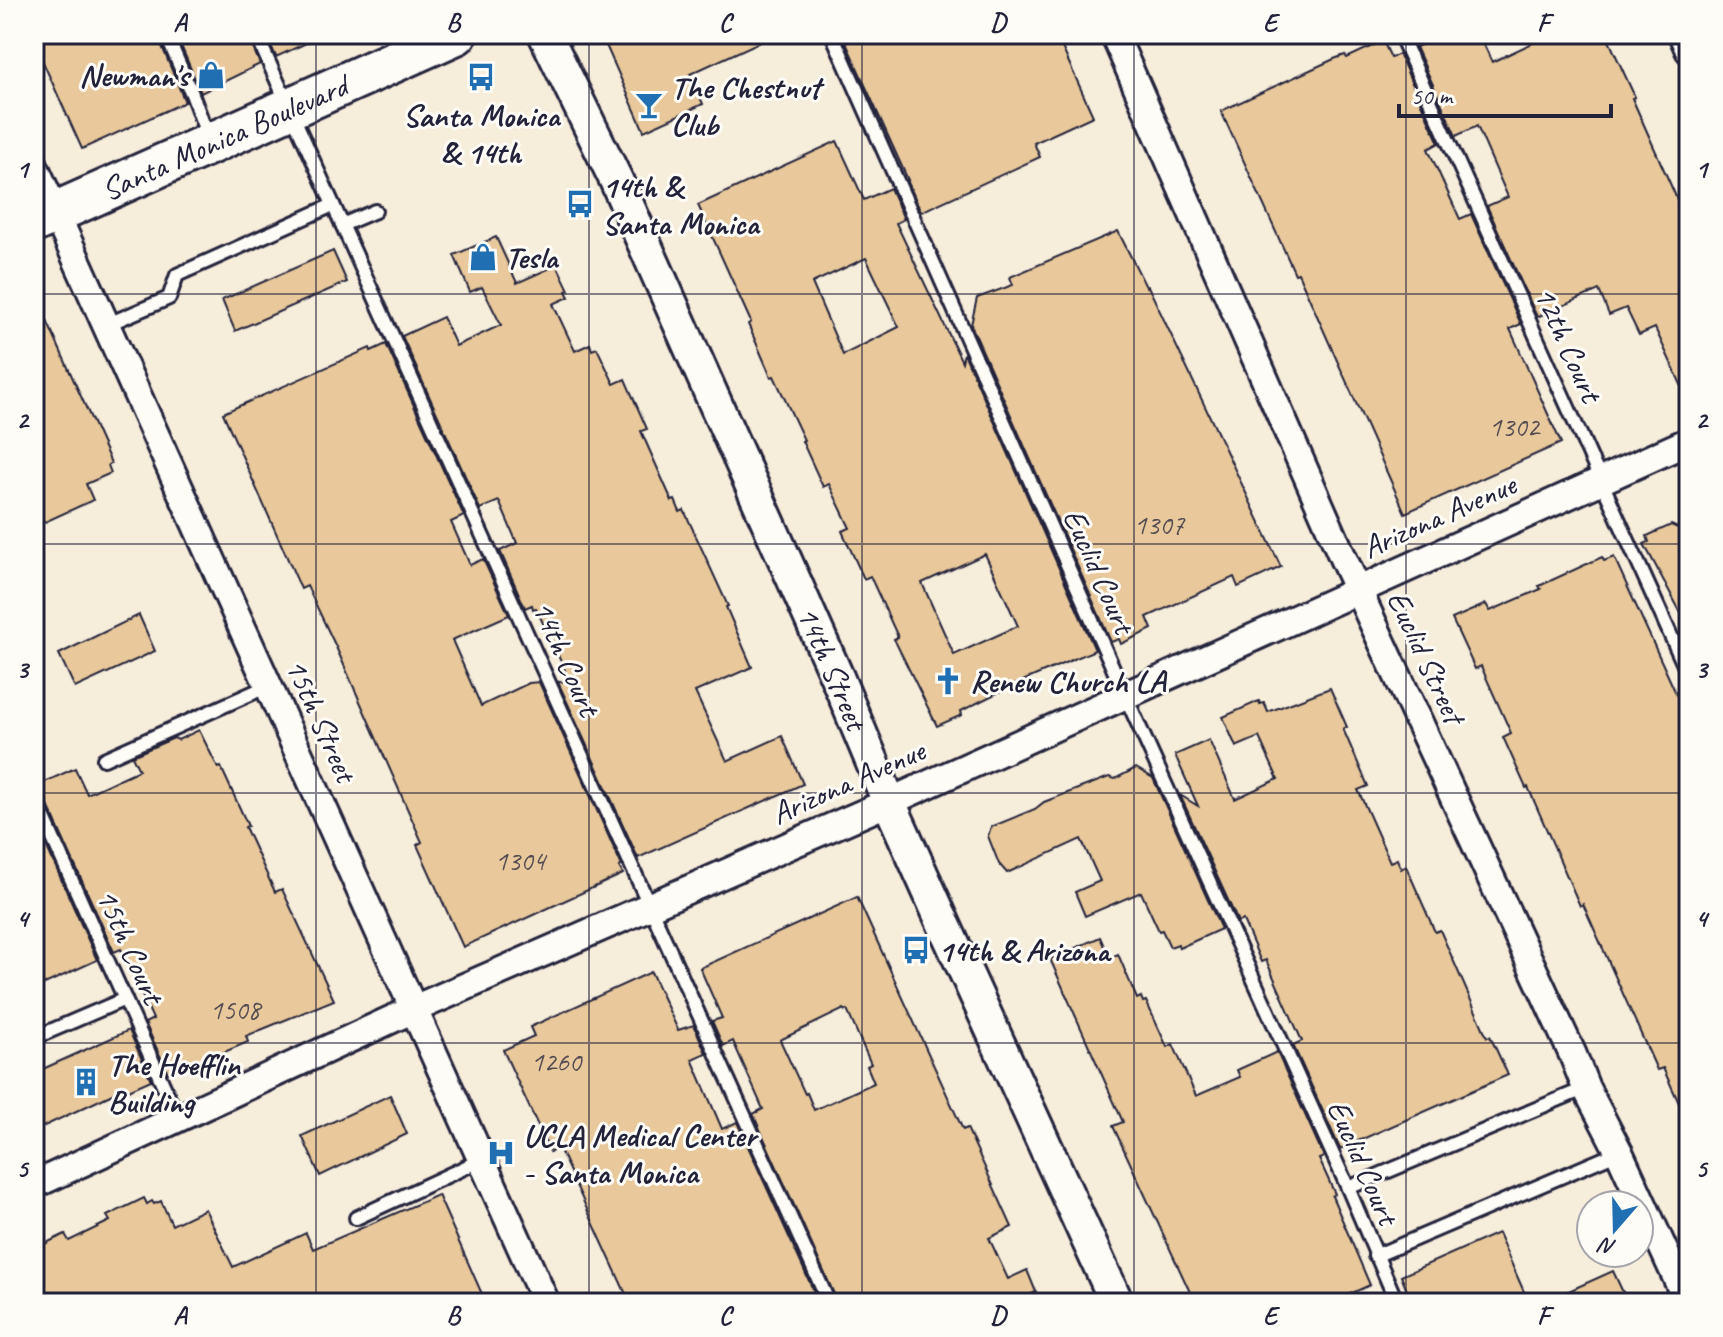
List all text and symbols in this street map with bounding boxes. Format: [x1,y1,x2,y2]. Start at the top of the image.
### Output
text: A [173,6,188,39]
text: B [446,6,462,39]
text: C [719,6,735,39]
text: D [990,6,1008,39]
text: E [1263,6,1281,39]
text: F [1537,6,1555,39]
place label: Newman's [79,55,192,96]
shop icon: Newman's [196,60,226,90]
bus stop icon: Santa Monica & 14th [466,62,496,92]
street label: Santa Monica Boulevard [95,63,358,210]
place label: The Chestnut Club [671,67,824,145]
scale bar [1399,68,1611,118]
text: 50 m [1411,81,1454,111]
bar icon: The Chestnut Club [634,90,664,120]
place label: Santa Monica & 14th [403,95,562,173]
text: 1 [16,153,31,186]
text: 1 [1695,153,1710,186]
place label: 14th & Santa Monica [602,166,761,244]
bus stop icon: 14th & Santa Monica [565,189,595,219]
place label: Tesla [505,237,560,278]
shop icon: Tesla [468,242,498,272]
street label: 12th Court [1524,280,1613,411]
text: 2 [16,403,30,436]
text: 2 [1695,403,1709,436]
house number: 1302 [1489,409,1542,444]
street label: Arizona Avenue [1356,463,1524,568]
street label: Euclid Court [1053,502,1146,643]
house number: 1307 [1134,507,1186,542]
street label: Euclid Street [1378,584,1476,734]
street label: 14th Court [522,594,611,725]
street label: 14th Street [788,600,878,739]
street label: 15th Street [276,652,368,791]
text: 3 [16,653,30,686]
text: 3 [1695,653,1709,686]
place label: Renew Church LA [970,661,1168,702]
church icon: Renew Church LA [933,666,963,696]
street label: Arizona Avenue [765,729,933,834]
house number: 1304 [495,843,548,878]
street label: 15th Court [86,882,175,1013]
text: 4 [16,902,31,935]
text: 4 [1695,902,1710,935]
place label: 14th & Arizona [938,930,1112,971]
bus stop icon: 14th & Arizona [901,935,931,965]
house number: 1508 [210,992,263,1027]
place label: The Hoefflin Building [108,1044,241,1122]
house number: 1260 [531,1044,584,1079]
building icon: The Hoefflin Building [71,1067,101,1097]
street label: Euclid Court [1317,1093,1410,1234]
place label: UCLA Medical Center - Santa Monica [523,1115,760,1193]
hospital icon: UCLA Medical Center - Santa Monica [486,1138,516,1168]
text: 5 [16,1152,30,1185]
text: 5 [1695,1152,1709,1185]
north arrow [1575,1189,1655,1269]
text: N [1594,1230,1620,1262]
text: A [173,1299,188,1332]
text: B [446,1299,462,1332]
text: C [719,1299,735,1332]
text: D [990,1299,1008,1332]
text: E [1263,1299,1281,1332]
text: F [1537,1299,1555,1332]

